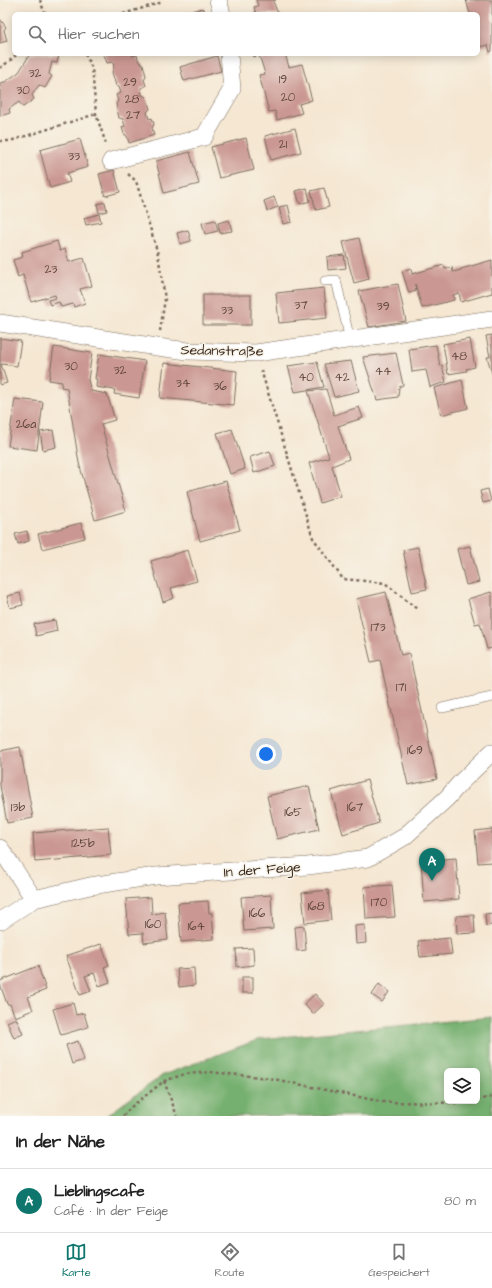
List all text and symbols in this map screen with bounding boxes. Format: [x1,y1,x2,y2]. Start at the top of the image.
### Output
search box [12,12,480,56]
icon: search [26,23,48,45]
text: Hier suchen [58,24,139,45]
house number: 32 [29,65,42,82]
house number: 19 [279,71,287,88]
house number: 29 [123,74,137,91]
house number: 30 [16,82,30,99]
house number: 20 [281,89,296,106]
house number: 28 [125,91,140,108]
house number: 27 [126,107,141,124]
house number: 21 [279,136,288,153]
house number: 33 [68,148,80,165]
house number: 23 [45,261,57,278]
house number: 37 [294,297,308,314]
house number: 39 [377,298,390,315]
house number: 33 [221,302,233,319]
street label: Sedanstraße [180,340,264,362]
house number: 48 [451,348,467,365]
house number: 30 [64,358,78,375]
house number: 32 [114,362,127,379]
house number: 44 [375,363,391,380]
house number: 40 [298,369,314,386]
house number: 42 [334,369,350,386]
house number: 34 [176,375,190,392]
house number: 36 [213,378,227,395]
house number: 26a [16,416,36,433]
house number: 173 [370,619,386,636]
house number: 171 [396,679,407,696]
house number: 169 [407,742,423,759]
your location [256,744,276,764]
house number: 13b [11,799,25,816]
house number: 167 [347,799,364,816]
house number: 165 [284,804,302,821]
house number: 125b [71,835,95,852]
pin: A [419,848,445,881]
street label: In der Feige [223,857,302,883]
house number: 170 [371,894,388,911]
house number: 168 [308,898,325,915]
house number: 166 [249,905,266,922]
house number: 160 [145,916,162,933]
house number: 164 [187,918,205,935]
map controls [444,1068,480,1104]
button: layers [444,1068,480,1104]
text: In der Nähe [16,1130,105,1154]
text: Lieblingscafe [54,1181,145,1202]
text: A [25,1192,33,1210]
text: 80 m [444,1192,476,1210]
text: Café · In der Feige [54,1202,168,1220]
tab: Karte [62,1241,91,1280]
tab: Route [215,1241,245,1280]
tab: Gespeichert [368,1241,430,1280]

